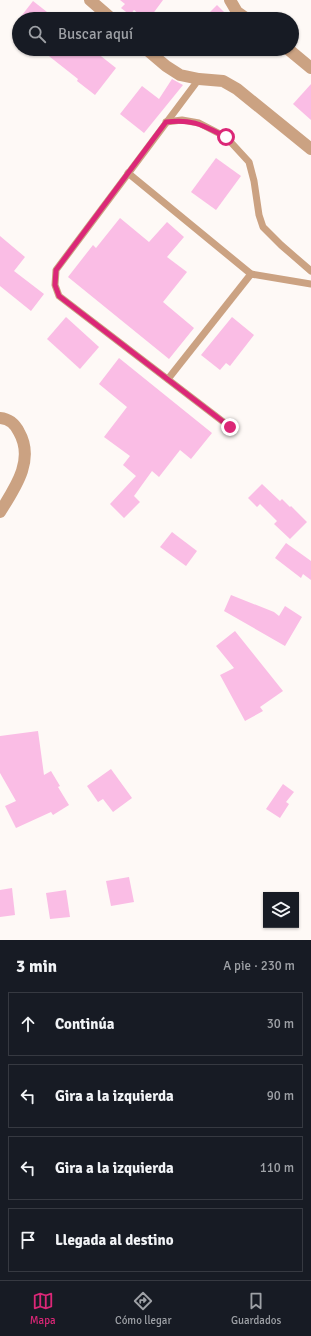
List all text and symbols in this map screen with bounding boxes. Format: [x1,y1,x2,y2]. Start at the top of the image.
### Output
search box [12,12,299,56]
icon: search [26,23,48,45]
text: Buscar aquí [58,25,133,43]
route start [217,128,235,146]
route end [221,418,239,436]
map controls [263,892,299,928]
button: layers [263,892,299,928]
text: 3 min [16,956,57,977]
text: A pie · 230 m [223,958,295,974]
icon: ahead [17,1013,39,1035]
text: Continúa [55,1015,114,1033]
text: 30 m [267,1016,294,1032]
icon: left [17,1085,39,1107]
text: Gira a la izquierda [55,1087,174,1105]
text: 90 m [267,1088,294,1104]
icon: left [17,1157,39,1179]
text: Gira a la izquierda [55,1159,174,1177]
text: 110 m [260,1160,294,1176]
icon: arrive [17,1229,39,1251]
text: Llegada al destino [55,1231,174,1249]
tab: Mapa [30,1290,56,1327]
tab: Cómo llegar [115,1290,171,1327]
tab: Guardados [231,1290,281,1327]

